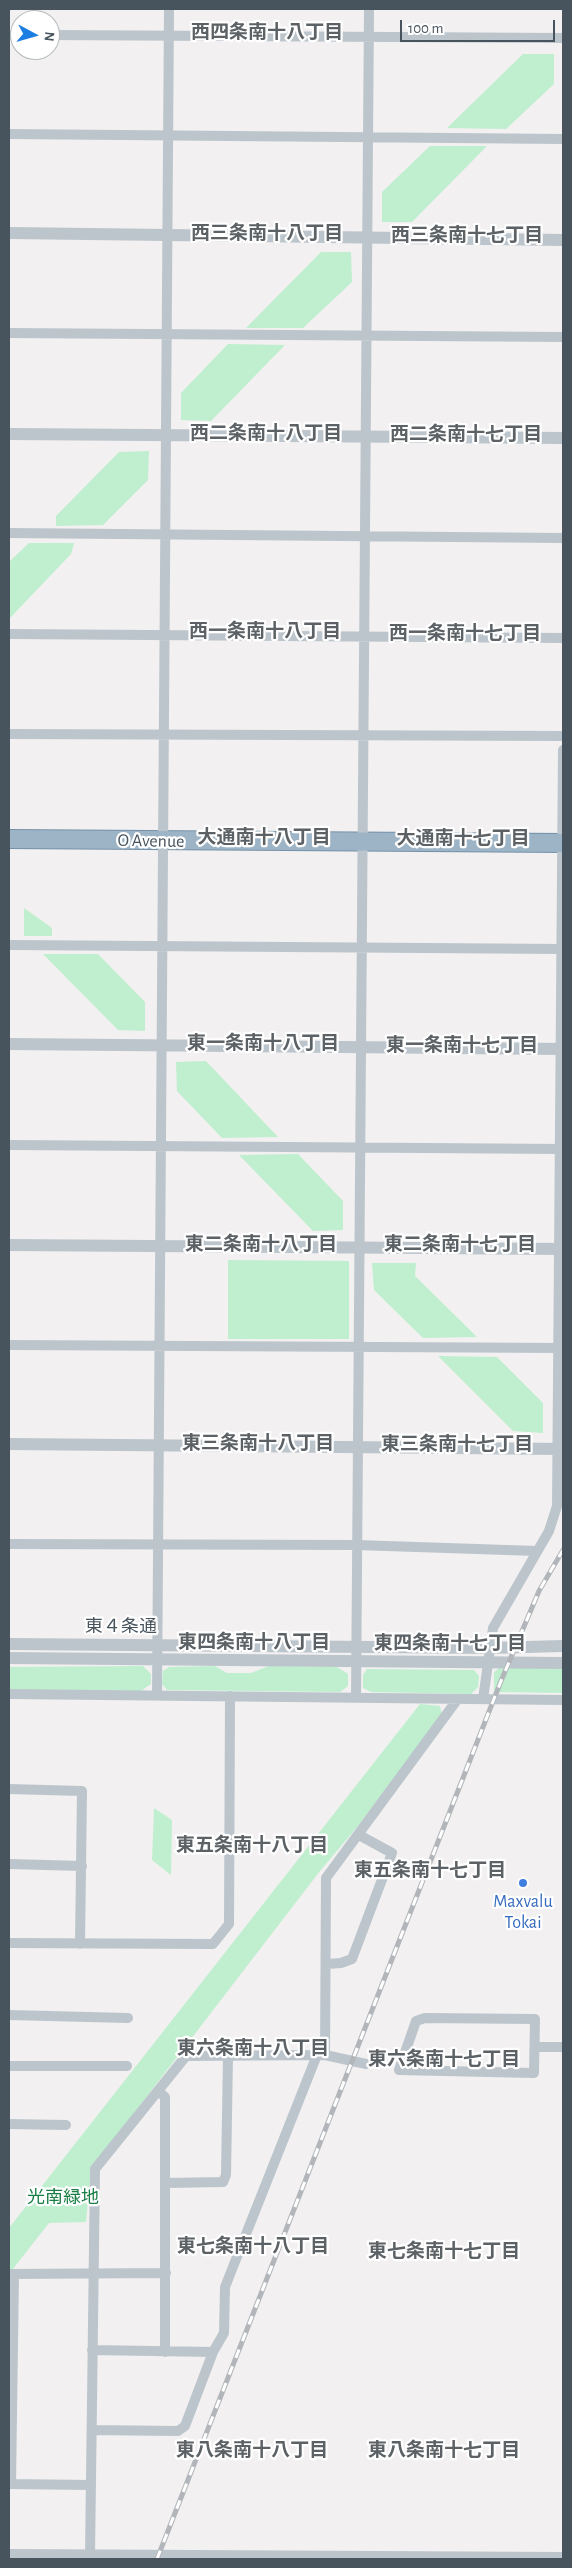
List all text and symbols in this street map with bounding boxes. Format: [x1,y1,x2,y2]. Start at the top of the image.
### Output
north arrow [10,10,60,60]
scale bar [402,10,557,42]
district label: 西四条南十八丁目 [191,21,343,43]
text: 100 m [408,21,443,36]
text: N [41,31,56,42]
district label: 西三条南十八丁目 [191,222,343,244]
district label: 西三条南十七丁目 [391,224,543,246]
district label: 西二条南十八丁目 [190,422,342,444]
district label: 西二条南十七丁目 [390,423,542,445]
district label: 西一条南十八丁目 [189,620,341,642]
district label: 西一条南十七丁目 [389,622,541,644]
district label: 大通南十八丁目 [198,826,330,848]
district label: 大通南十七丁目 [397,827,529,849]
street label: O Avenue [117,830,185,852]
district label: 東一条南十八丁目 [187,1032,339,1054]
district label: 東一条南十七丁目 [386,1034,538,1056]
district label: 東二条南十八丁目 [185,1233,337,1255]
district label: 東二条南十七丁目 [384,1233,536,1255]
district label: 東三条南十八丁目 [182,1432,334,1454]
district label: 東三条南十七丁目 [381,1433,533,1455]
street label: 東４条通 [85,1616,157,1638]
district label: 東四条南十八丁目 [178,1631,330,1653]
district label: 東四条南十七丁目 [374,1632,526,1654]
district label: 東五条南十八丁目 [176,1834,328,1856]
district label: 東五条南十七丁目 [354,1859,506,1881]
marker: Maxvalu Tokai [517,1877,529,1889]
place label: Maxvalu Tokai [493,1891,553,1934]
district label: 東六条南十八丁目 [177,2037,329,2059]
district label: 東六条南十七丁目 [368,2048,520,2070]
park label: 光南緑地 [27,2187,99,2209]
district label: 東七条南十八丁目 [177,2235,329,2257]
district label: 東七条南十七丁目 [368,2240,520,2262]
district label: 東八条南十八丁目 [176,2439,328,2461]
district label: 東八条南十七丁目 [368,2439,520,2461]

